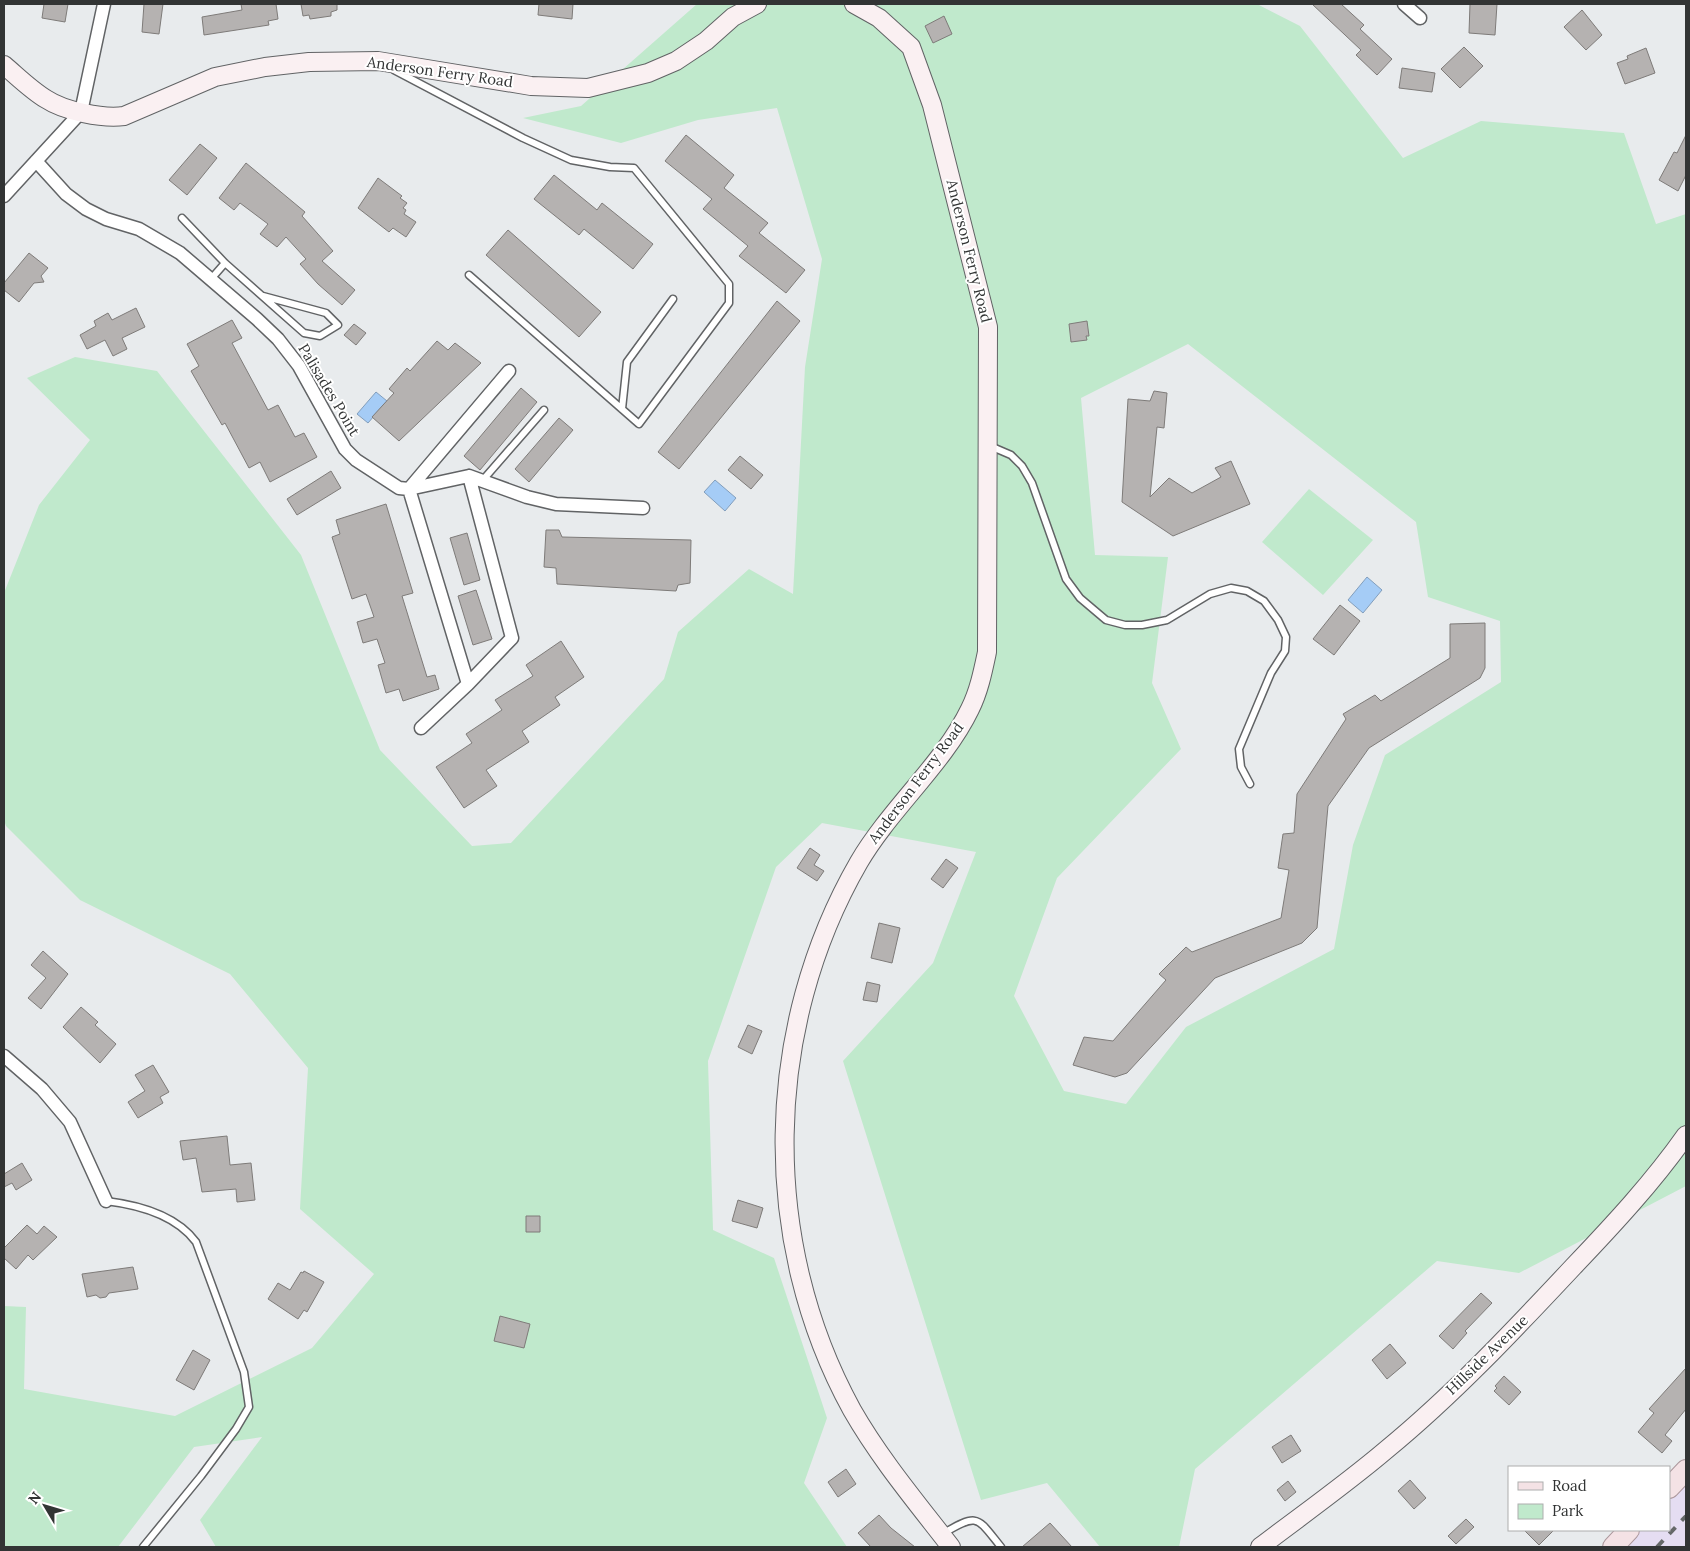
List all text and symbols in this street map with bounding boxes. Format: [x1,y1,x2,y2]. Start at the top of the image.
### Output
street label: Anderson Ferry Road [365,52,514,91]
street label: Anderson Ferry Road [942,176,996,324]
street label: Palisades Point [294,340,365,440]
street label: Anderson Ferry Road [863,718,967,848]
street label: Hillside Avenue [1442,1311,1532,1399]
legend [1508,1466,1670,1531]
text: Road [1552,1476,1587,1495]
north arrow [20,1481,70,1531]
text: N [24,1488,45,1508]
text: Park [1552,1501,1583,1520]

